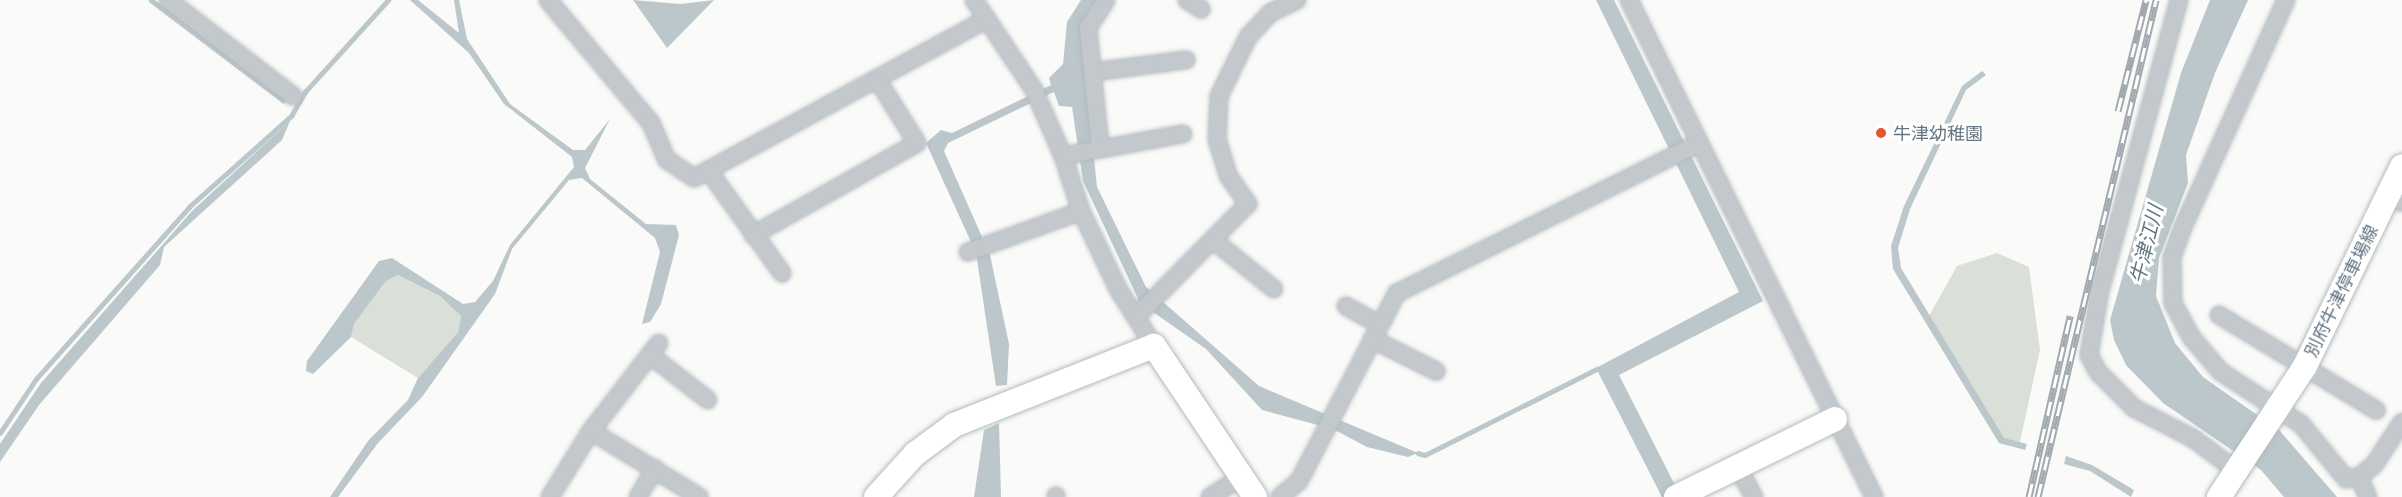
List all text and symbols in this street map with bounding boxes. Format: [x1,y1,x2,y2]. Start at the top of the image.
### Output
place label: 牛津幼稚園 [1893,122,1983,144]
marker: 牛津幼稚園 [1874,126,1888,140]
water label: 牛津江川 [2125,202,2167,286]
street label: 別府牛津停車場線 [2300,222,2382,360]

